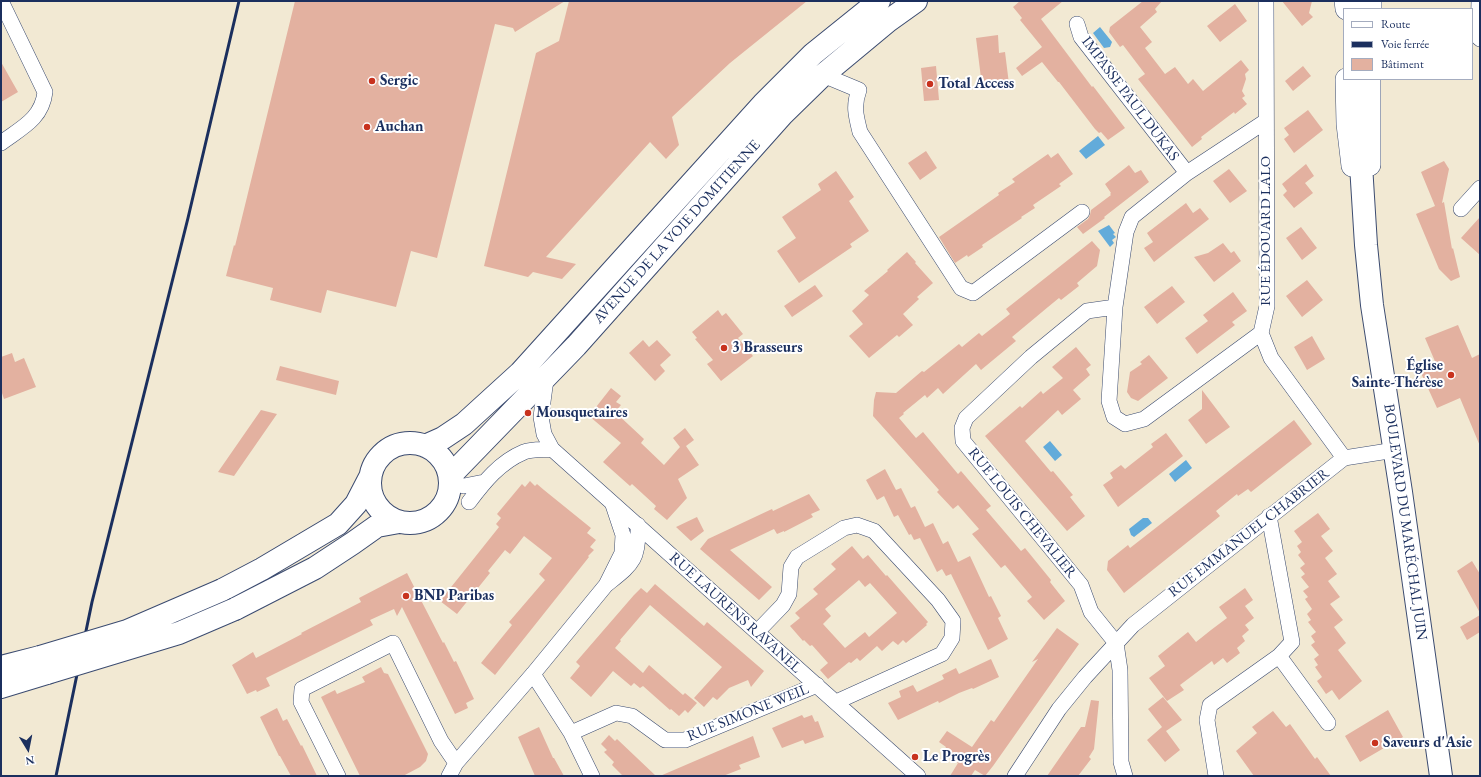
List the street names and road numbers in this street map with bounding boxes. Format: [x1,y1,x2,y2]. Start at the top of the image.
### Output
street label: IMPASSE PAUL DUKAS [1077,33,1183,165]
street label: AVENUE DE LA VOIE DOMITIENNE [590,136,764,328]
street label: RUE ÉDOUARD LALO [1257,156,1275,306]
street label: BOULEVARD DU MARÉCHAL JUIN [1379,403,1431,641]
street label: RUE LOUIS CHEVALIER [964,444,1080,582]
street label: RUE EMMANUEL CHABRIER [1165,465,1333,601]
street label: RUE LAURENS RAVANEL [665,549,805,677]
street label: RUE SIMONE WEIL [685,680,811,746]

